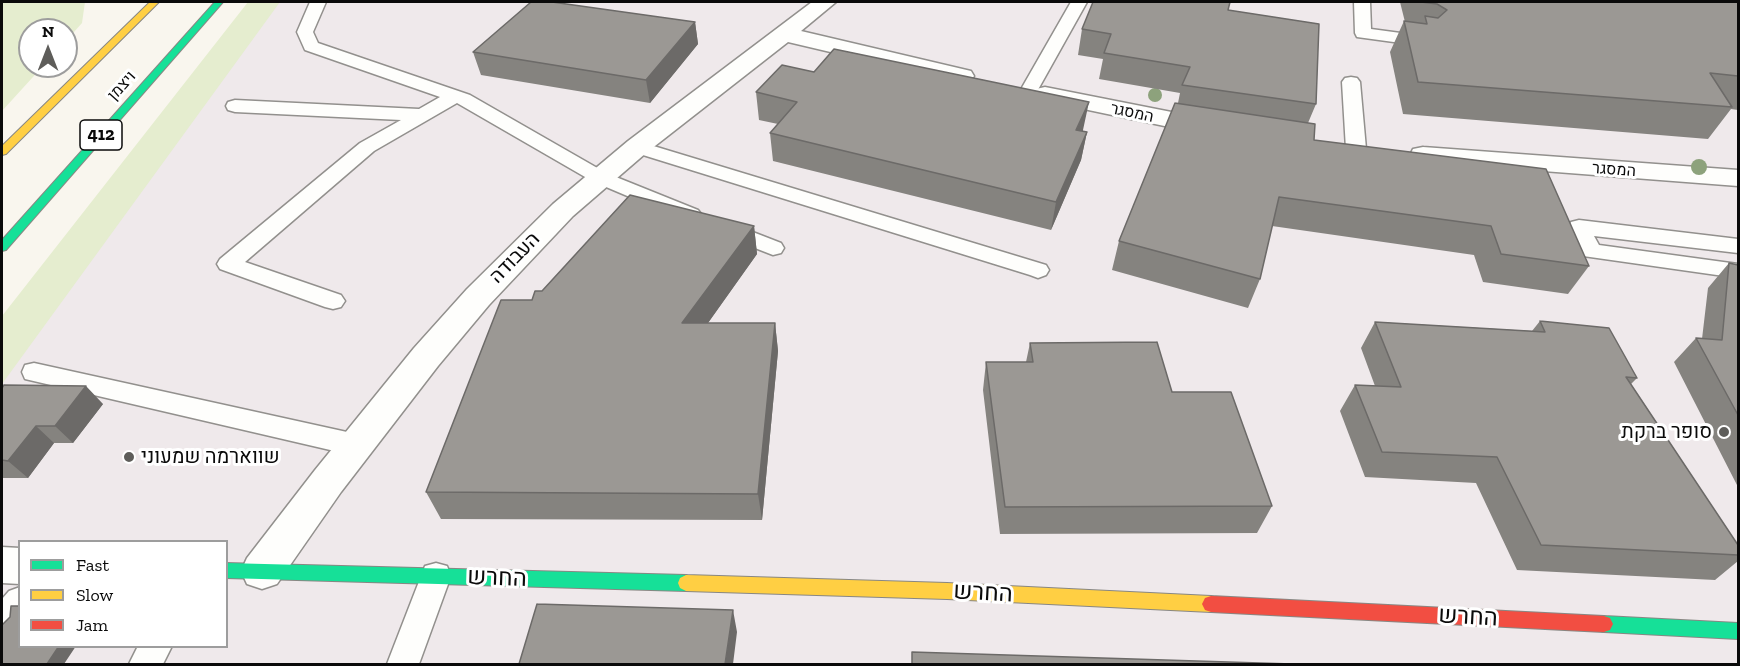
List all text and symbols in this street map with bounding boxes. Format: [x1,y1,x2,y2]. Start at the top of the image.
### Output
north arrow [18,18,78,78]
text: N [42,22,54,41]
street label: ויצמן [104,67,140,105]
street label: המסגר [1109,99,1155,127]
road number: 412 [80,120,122,150]
street label: המסגר [1591,159,1637,181]
street label: העבודה [485,227,545,289]
place label: סופר ברקת [1621,420,1712,444]
marker: סופר ברקת [1717,425,1731,439]
place label: שווארמה שמעוני [141,445,280,469]
marker: שווארמה שמעוני [122,450,136,464]
legend [18,540,228,648]
text: Fast [76,554,109,576]
street label: החרש [467,563,527,593]
street label: החרש [953,577,1013,609]
text: Slow [76,584,113,606]
street label: החרש [1438,601,1498,633]
text: Jam [76,614,108,636]

